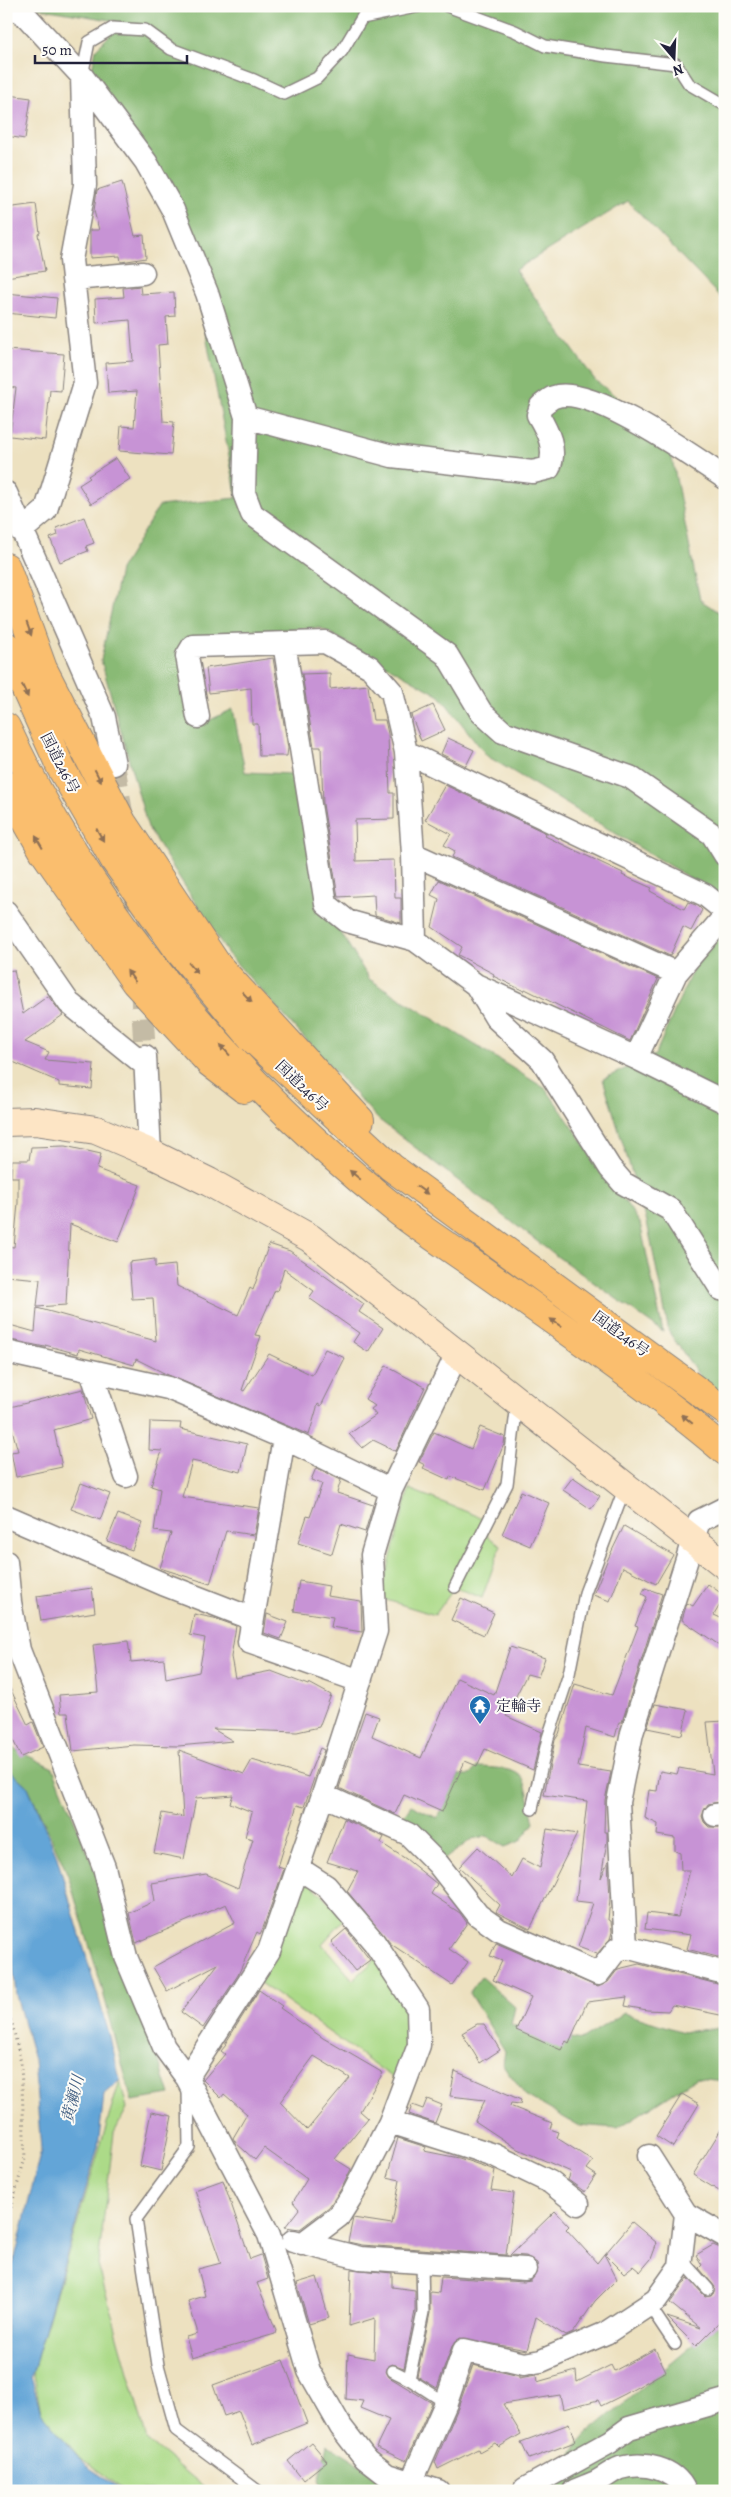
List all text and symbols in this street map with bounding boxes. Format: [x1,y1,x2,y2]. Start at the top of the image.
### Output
scale bar [35,32,188,64]
north arrow [648,32,698,82]
text: 50 m [42,40,72,60]
text: N [670,59,686,80]
one-way arrow [25,622,33,637]
one-way arrow [22,684,30,698]
street label: 国道246号 [36,729,84,797]
one-way arrow [94,769,103,782]
one-way arrow [95,828,104,841]
one-way arrow [35,835,43,850]
one-way arrow [187,961,199,973]
one-way arrow [126,969,136,983]
one-way arrow [241,991,253,1003]
one-way arrow [220,1044,231,1057]
street label: 国道246号 [271,1056,333,1116]
one-way arrow [349,1169,362,1180]
one-way arrow [415,1185,429,1195]
street label: 国道246号 [588,1307,654,1361]
one-way arrow [549,1318,563,1328]
one-way arrow [681,1414,694,1425]
temple icon: 定輪寺 [468,1694,492,1725]
place label: 定輪寺 [496,1696,541,1716]
water label: 黄瀬川 [57,2071,90,2125]

